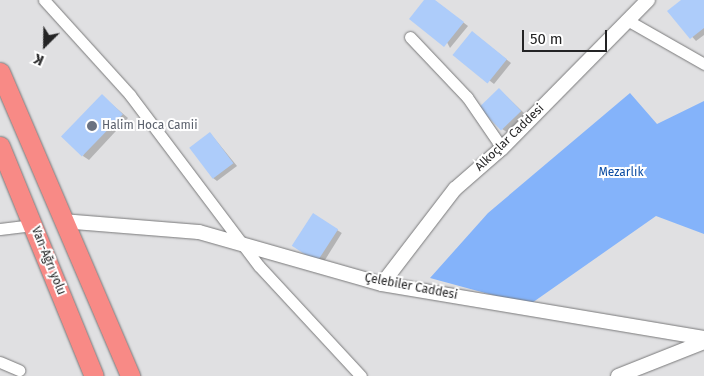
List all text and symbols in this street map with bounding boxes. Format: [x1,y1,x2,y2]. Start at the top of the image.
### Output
north arrow [20,20,70,70]
scale bar [524,20,609,52]
text: 50 m [530,30,563,48]
text: K [32,50,46,69]
street label: Alkoçlar Caddesi [473,102,547,174]
place label: Halim Hoca Camii [102,119,198,133]
marker: Halim Hoca Camii [86,120,98,132]
park label: Mezarlık [598,166,644,180]
street label: Van-Ağrı yolu [28,225,68,297]
street label: Çelebiler Caddesi [363,271,459,303]

